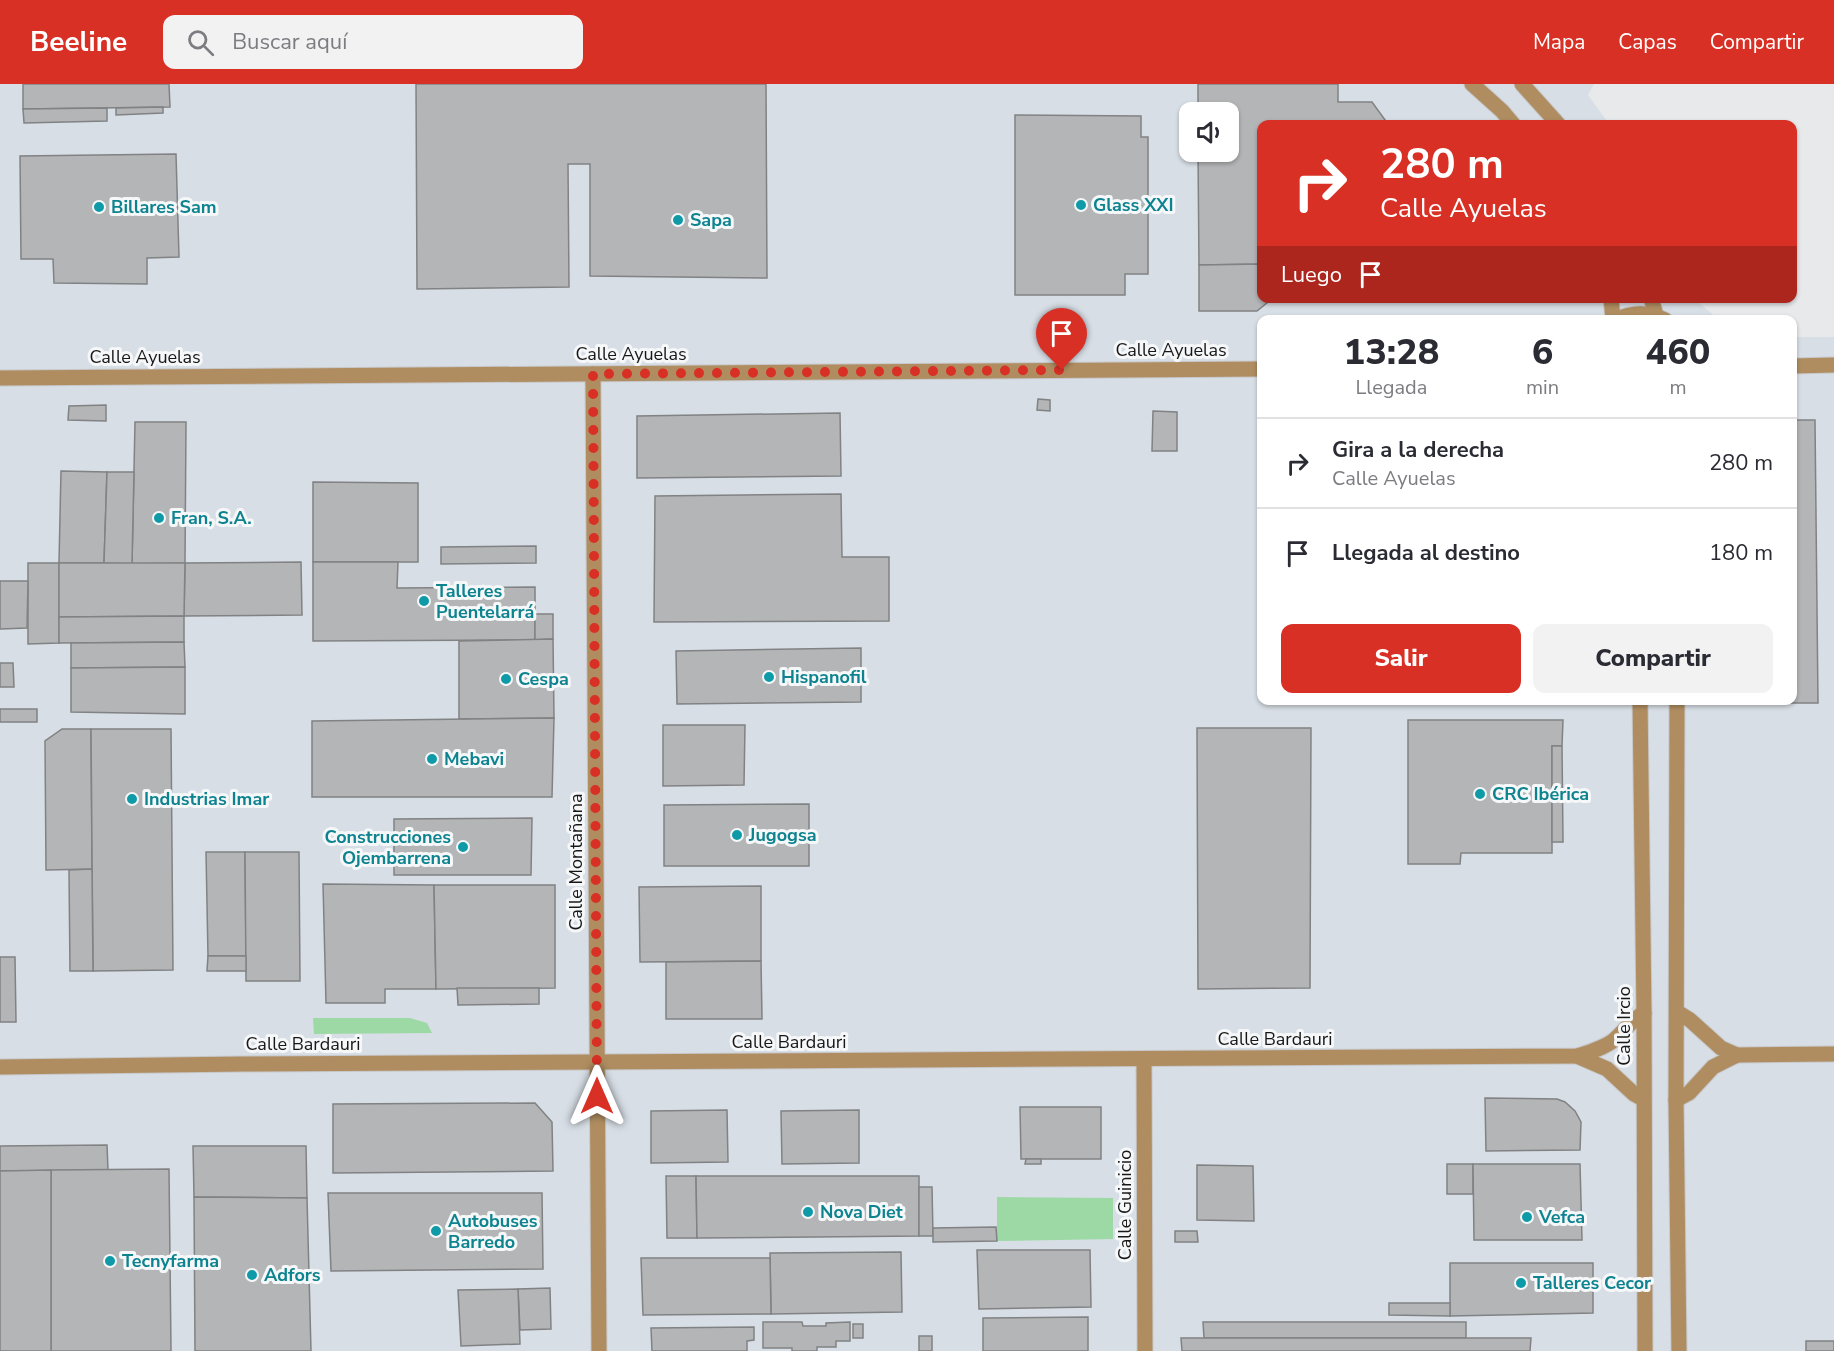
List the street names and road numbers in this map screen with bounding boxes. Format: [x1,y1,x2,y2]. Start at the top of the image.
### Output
street label: Calle Ayuelas [1115,338,1227,362]
street label: Calle Ayuelas [575,342,687,366]
street label: Calle Ayuelas [89,345,201,369]
street label: Calle Montañana [564,793,588,931]
street label: Calle Ircio [1612,986,1636,1066]
street label: Calle Bardauri [1218,1027,1332,1051]
street label: Calle Bardauri [732,1030,846,1054]
street label: Calle Bardauri [246,1032,360,1056]
street label: Calle Guinicio [1113,1150,1137,1260]

